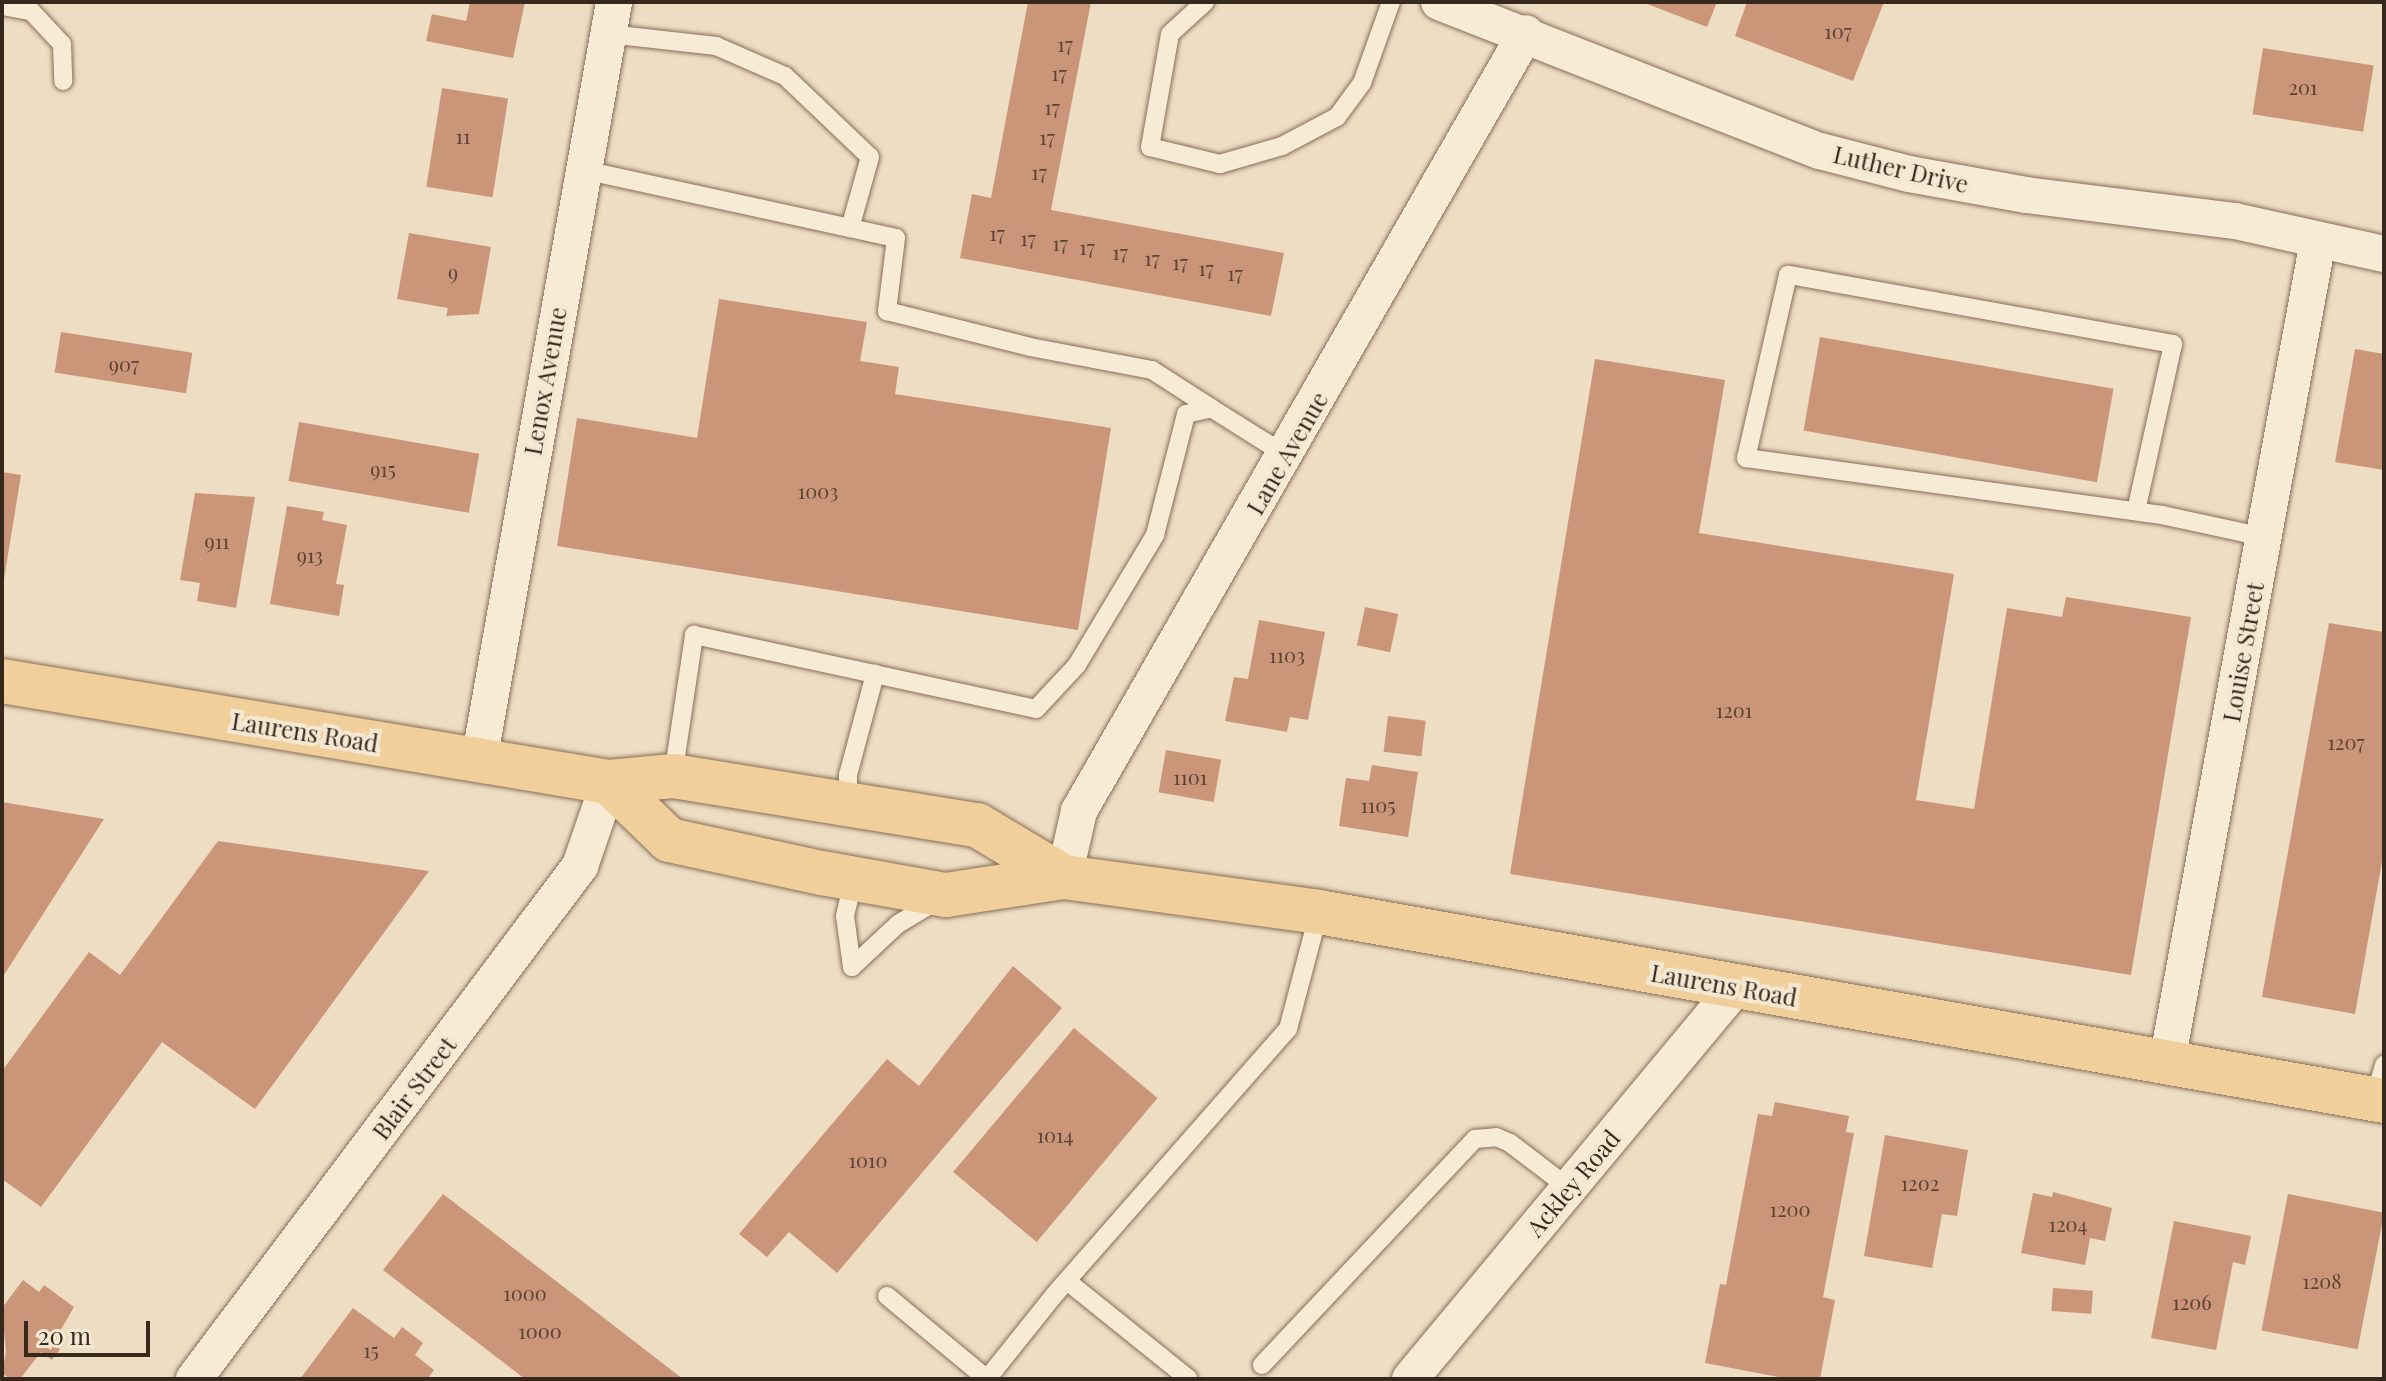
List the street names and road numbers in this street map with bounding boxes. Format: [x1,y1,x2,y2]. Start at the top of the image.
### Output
street label: Luther Drive [1830,139,1972,199]
street label: Lenox Avenue [518,304,572,458]
street label: Lane Avenue [1240,386,1334,520]
street label: Louise Street [2217,580,2269,724]
street label: Laurens Road [230,706,380,758]
street label: Laurens Road [1649,958,1799,1012]
street label: Blair Street [366,1031,462,1145]
street label: Ackley Road [1520,1124,1626,1242]

